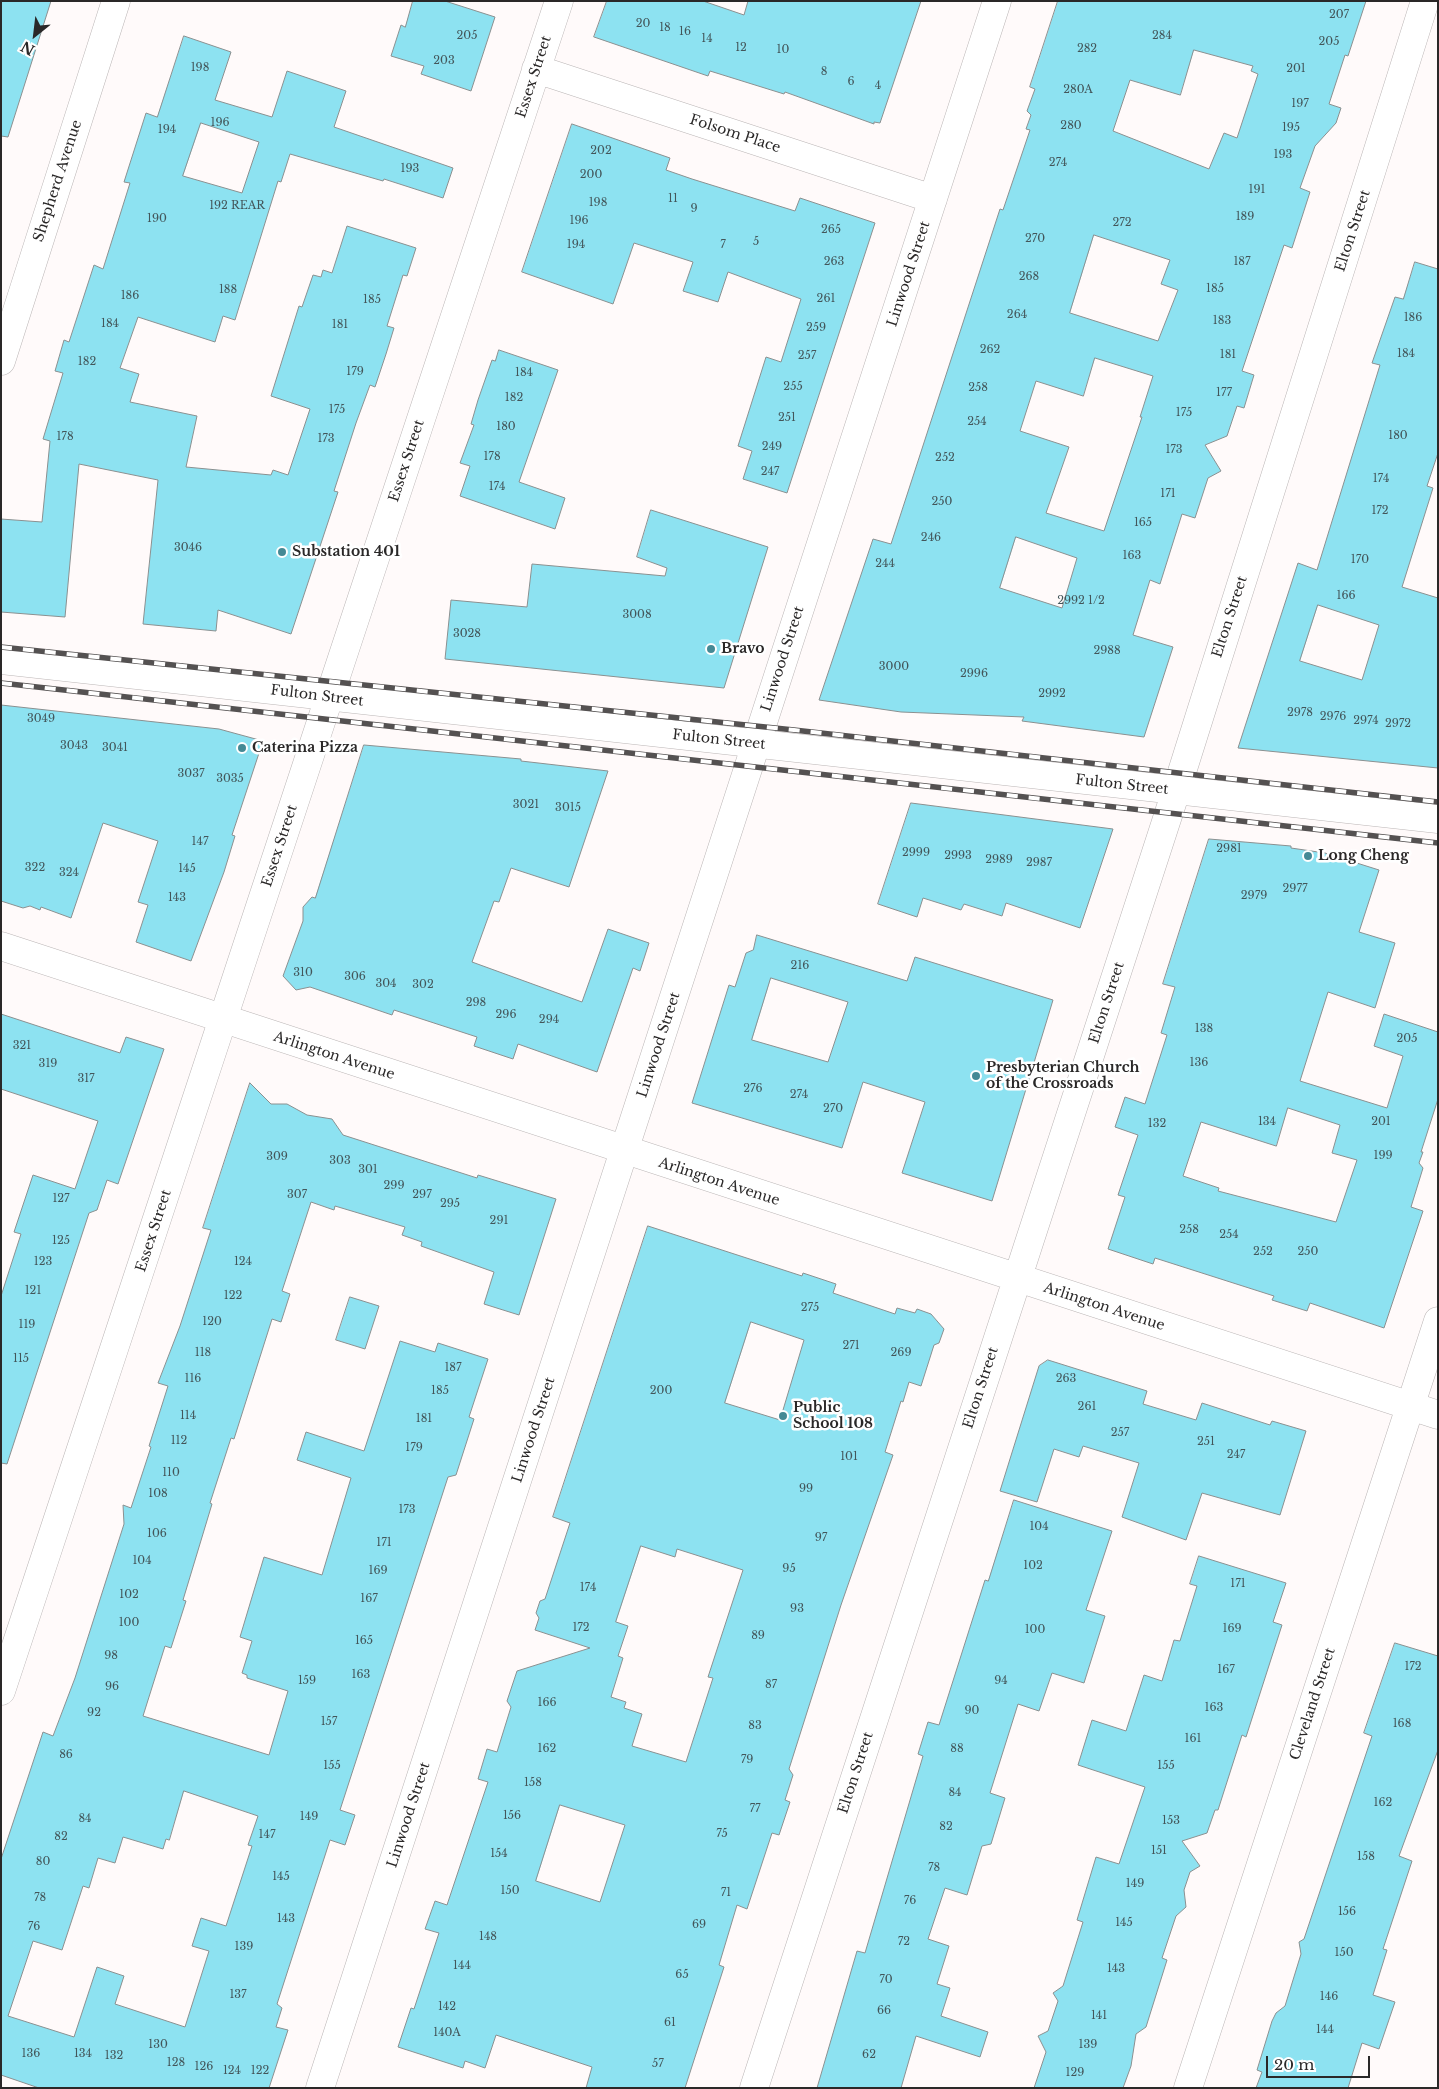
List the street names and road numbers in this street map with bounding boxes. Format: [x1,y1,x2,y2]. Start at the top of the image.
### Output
street label: Essex Street [513,34,555,120]
street label: Folsom Place [687,111,783,157]
street label: Shepherd Avenue [30,118,86,244]
street label: Elton Street [1332,188,1374,274]
street label: Linwood Street [884,219,934,329]
street label: Essex Street [386,418,428,504]
street label: Elton Street [1209,574,1251,660]
street label: Linwood Street [758,604,808,714]
street label: Fulton Street [270,682,364,710]
street label: Fulton Street [672,727,766,753]
street label: Fulton Street [1075,772,1169,798]
street label: Essex Street [259,803,301,889]
street label: Elton Street [1086,960,1128,1046]
street label: Linwood Street [634,990,684,1100]
street label: Arlington Avenue [271,1029,397,1083]
street label: Arlington Avenue [656,1155,782,1209]
street label: Essex Street [133,1188,175,1274]
street label: Arlington Avenue [1041,1280,1167,1334]
street label: Elton Street [960,1345,1002,1431]
street label: Linwood Street [509,1375,559,1485]
street label: Cleveland Street [1287,1646,1339,1762]
street label: Elton Street [835,1730,877,1816]
street label: Linwood Street [384,1760,434,1870]

